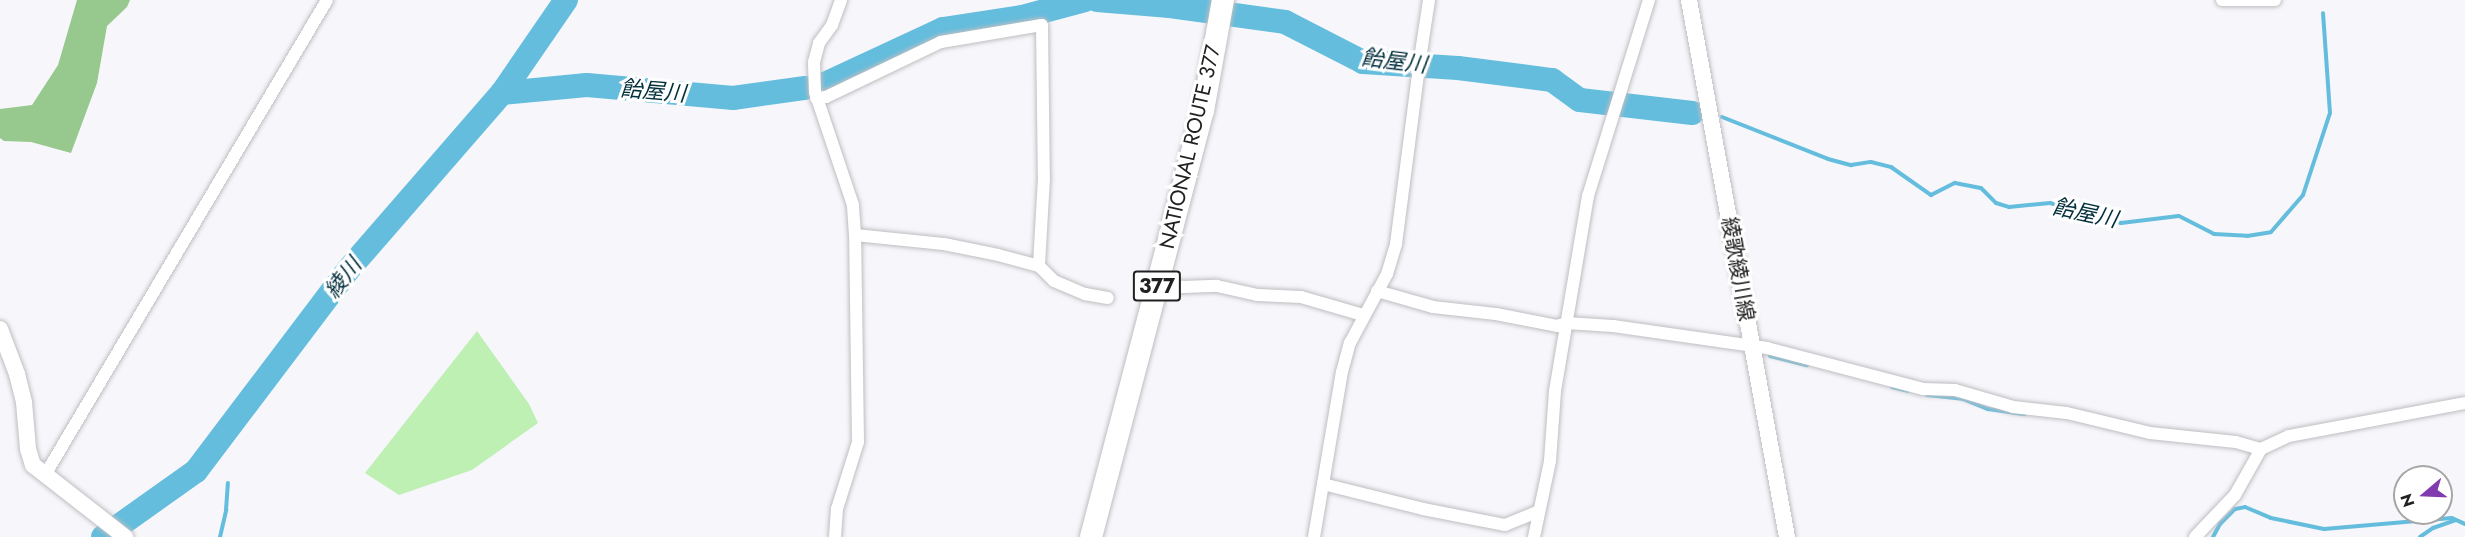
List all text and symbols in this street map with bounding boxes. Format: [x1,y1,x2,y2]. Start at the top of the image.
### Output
street label: NATIONAL ROUTE 377 [1154,43,1226,251]
water label: 飴屋川 [1360,44,1428,78]
water label: 飴屋川 [619,75,687,107]
water label: 飴屋川 [2050,193,2120,233]
street label: 綾歌綾川線 [1716,215,1760,323]
water label: 綾川 [319,253,367,303]
road number: 377 [1132,269,1182,303]
north arrow [2393,465,2453,525]
text: N [2394,491,2420,510]

